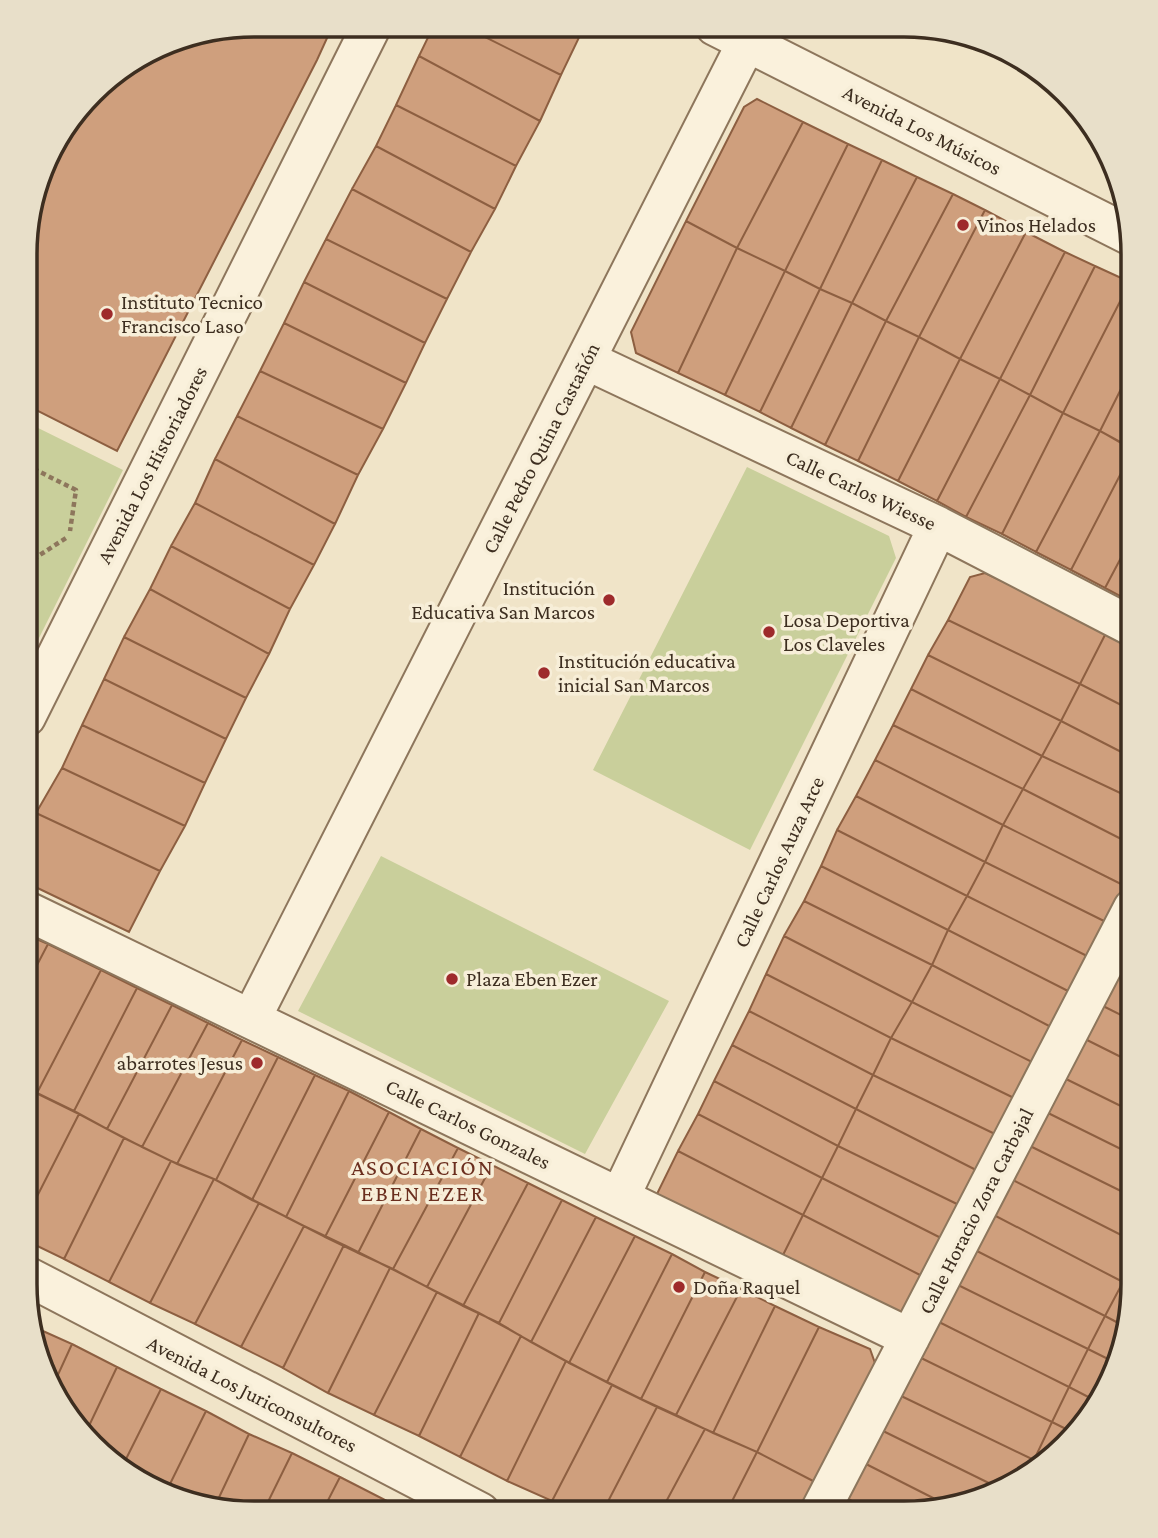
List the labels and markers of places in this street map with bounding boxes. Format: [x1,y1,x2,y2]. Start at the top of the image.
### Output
place label: Vinos Helados [977,213,1096,237]
marker: Vinos Helados [955,217,971,233]
place label: Instituto Tecnico Francisco Laso [121,290,263,338]
marker: Instituto Tecnico Francisco Laso [99,306,115,322]
place label: Institución Educativa San Marcos [411,576,595,624]
marker: Institución Educativa San Marcos [601,592,617,608]
place label: Losa Deportiva Los Claveles [783,608,910,656]
marker: Losa Deportiva Los Claveles [761,624,777,640]
place label: Institución educativa inicial San Marcos [558,649,736,697]
marker: Institución educativa inicial San Marcos [536,665,552,681]
place label: Plaza Eben Ezer [466,967,598,991]
marker: Plaza Eben Ezer [444,971,460,987]
place label: abarrotes Jesus [117,1051,243,1075]
marker: abarrotes Jesus [249,1055,265,1071]
place label: Doña Raquel [693,1275,800,1299]
marker: Doña Raquel [671,1279,687,1295]

